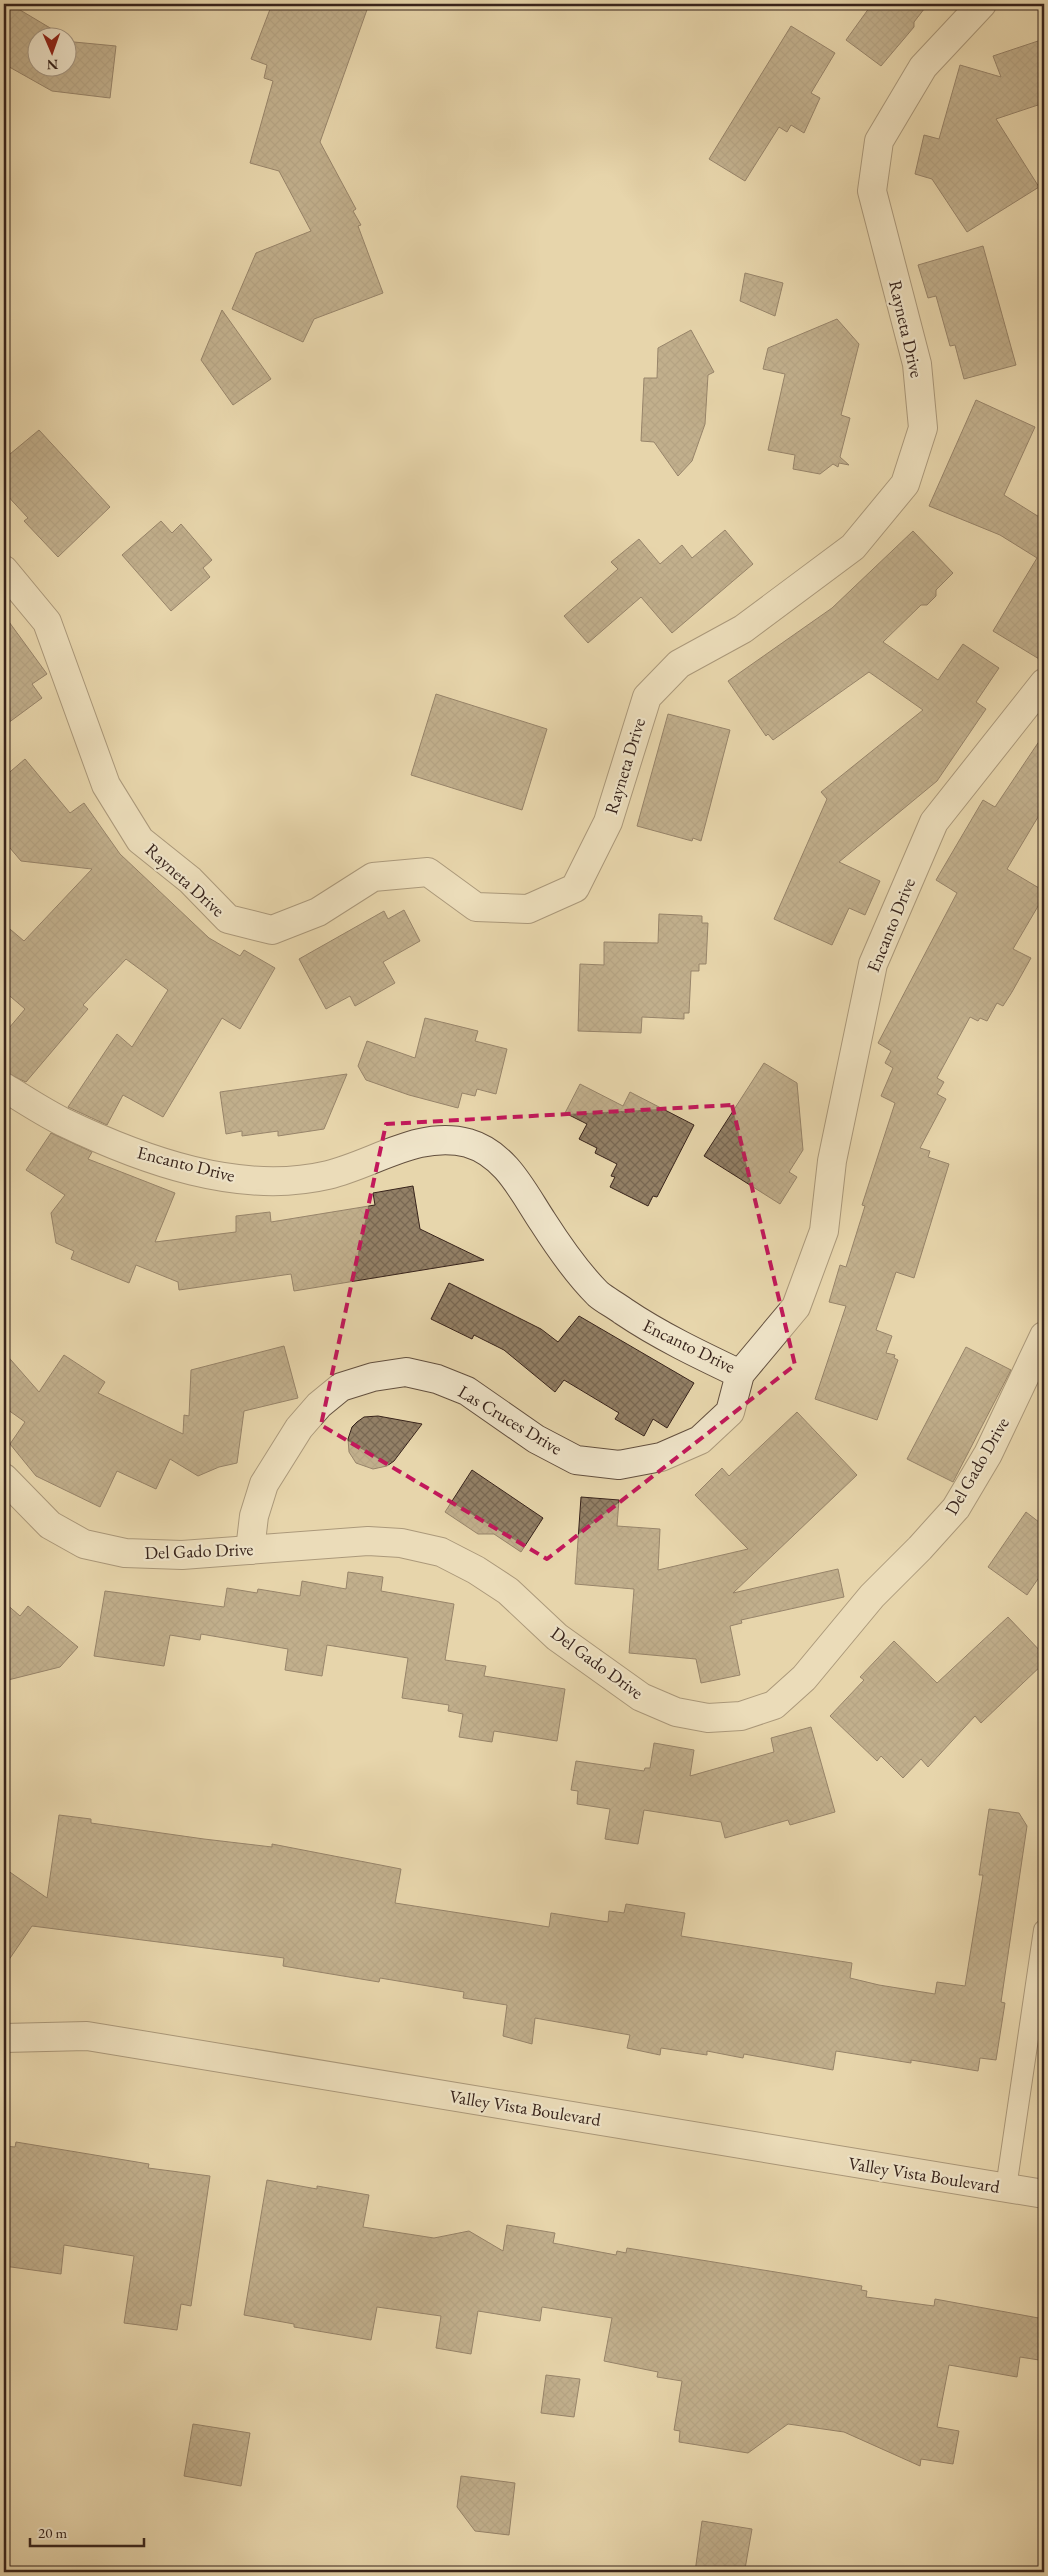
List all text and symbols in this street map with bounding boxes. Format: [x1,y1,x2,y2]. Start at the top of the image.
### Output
north arrow [28,28,78,78]
text: N [46,56,58,74]
street label: Rayneta Drive [884,278,929,380]
street label: Rayneta Drive [599,715,650,817]
street label: Rayneta Drive [141,838,230,921]
street label: Encanto Drive [861,874,920,975]
street label: Encanto Drive [135,1140,237,1187]
street label: Encanto Drive [639,1313,739,1378]
street label: Las Cruces Drive [454,1380,566,1460]
street label: Del Gado Drive [939,1413,1014,1519]
street label: Del Gado Drive [144,1537,254,1564]
street label: Del Gado Drive [546,1621,648,1704]
street label: Valley Vista Boulevard [448,2084,603,2131]
street label: Valley Vista Boulevard [847,2151,1002,2198]
scale bar [30,2516,144,2548]
text: 20 m [38,2523,67,2542]

